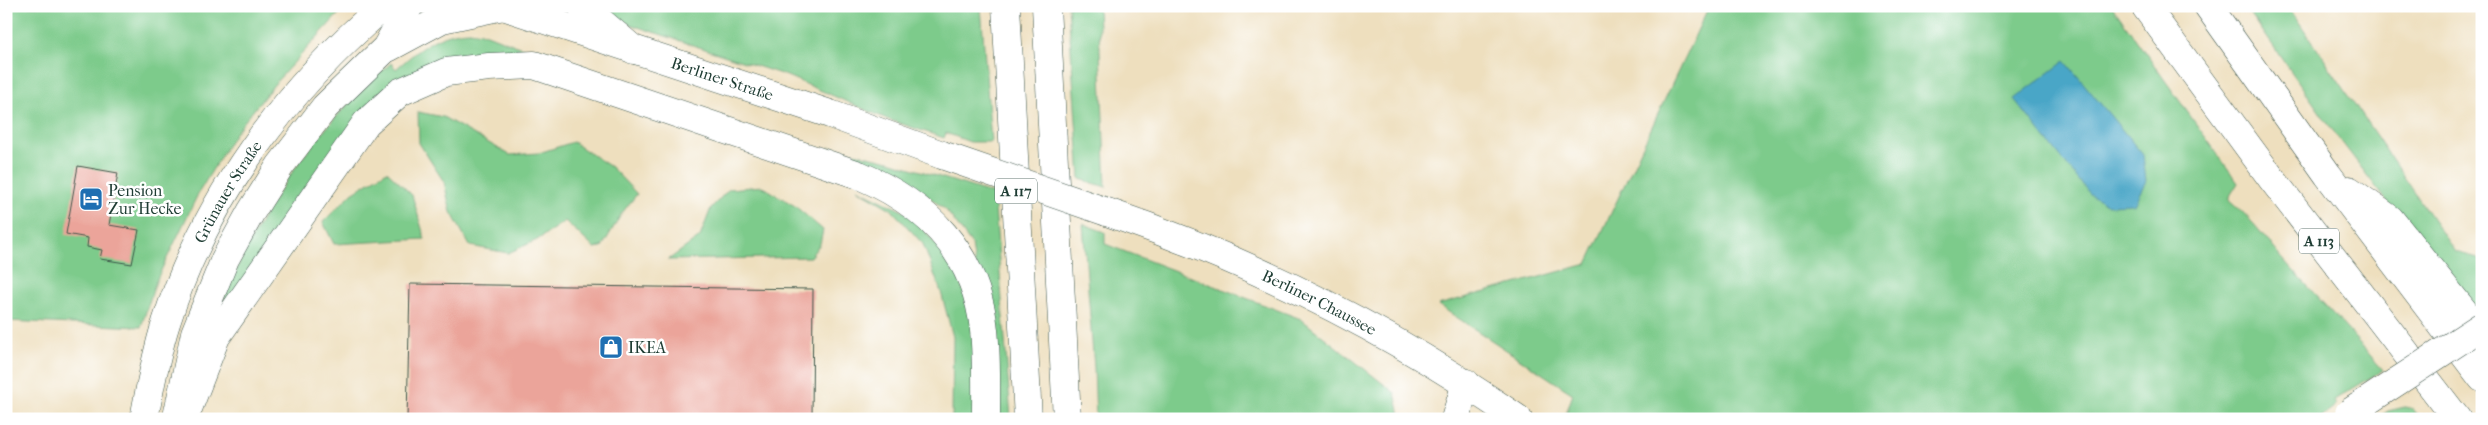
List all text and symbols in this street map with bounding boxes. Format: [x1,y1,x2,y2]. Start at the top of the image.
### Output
street label: Berliner Straße [669,53,776,104]
street label: Grünauer Straße [190,137,265,246]
road number: A 117 [995,178,1037,204]
place label: Pension Zur Hecke [108,181,181,218]
hotel icon: Pension Zur Hecke [78,186,104,212]
road number: A 113 [2299,228,2339,254]
street label: Berliner Chaussee [1259,266,1380,339]
shop icon: IKEA [598,334,624,360]
place label: IKEA [628,338,667,357]

